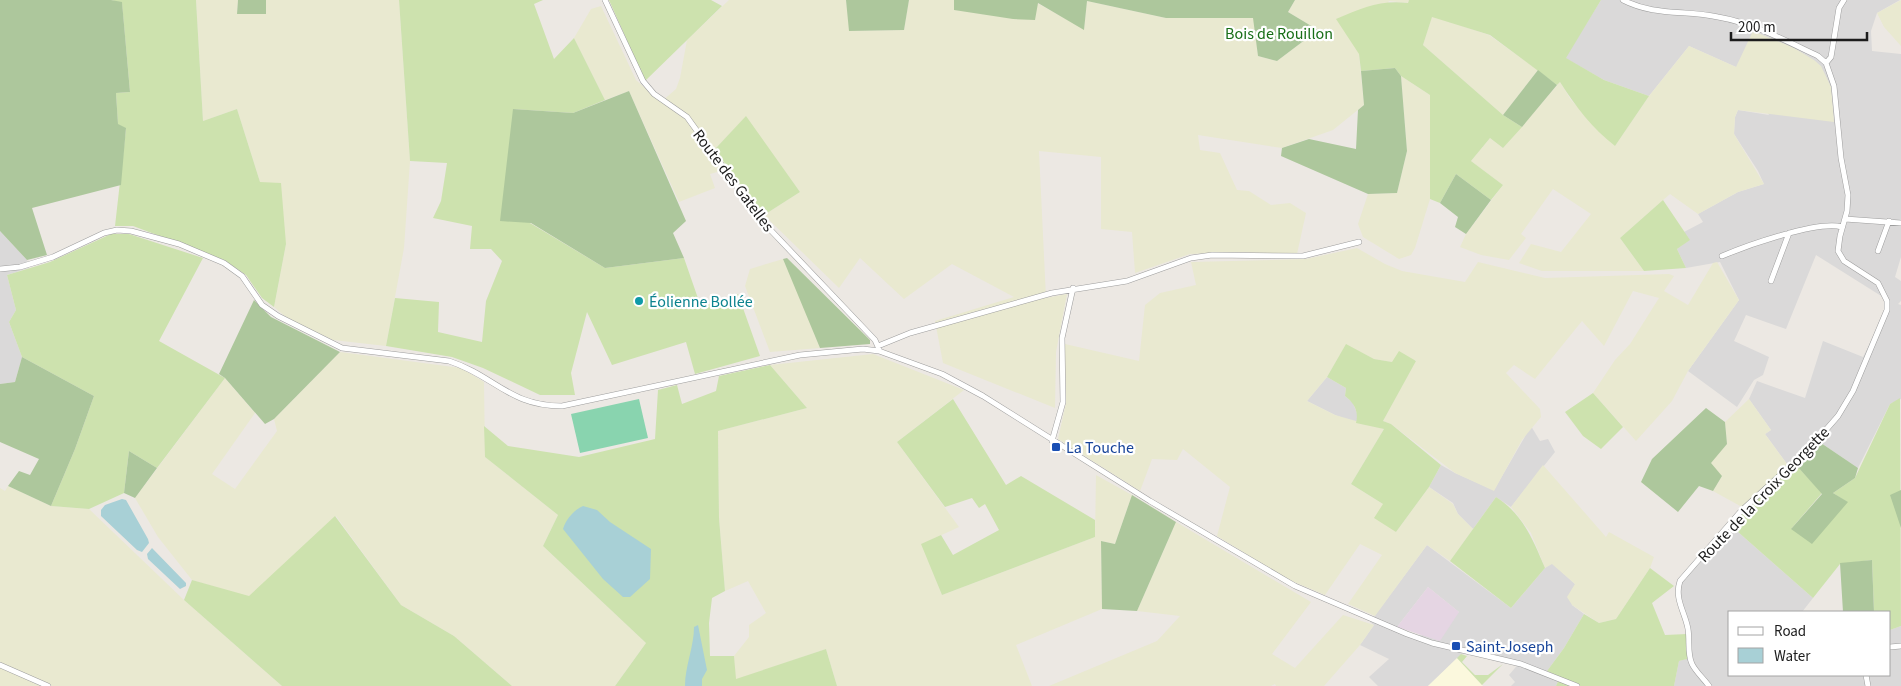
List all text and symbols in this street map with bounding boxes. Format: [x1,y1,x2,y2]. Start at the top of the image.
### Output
scale bar [1731,10,1867,42]
text: 200 m [1738,17,1776,38]
park label: Bois de Rouillon [1225,23,1333,45]
street label: Route des Gatelles [687,125,779,237]
place label: Éolienne Bollée [649,291,753,313]
marker: Éolienne Bollée [633,295,645,307]
street label: Route de la Croix Georgette [1693,422,1835,568]
place label: La Touche [1066,437,1134,459]
marker: La Touche [1050,441,1062,453]
legend [1728,611,1891,676]
text: Road [1774,621,1806,642]
place label: Saint-Joseph [1466,636,1553,658]
marker: Saint-Joseph [1450,640,1462,652]
text: Water [1774,646,1811,667]

